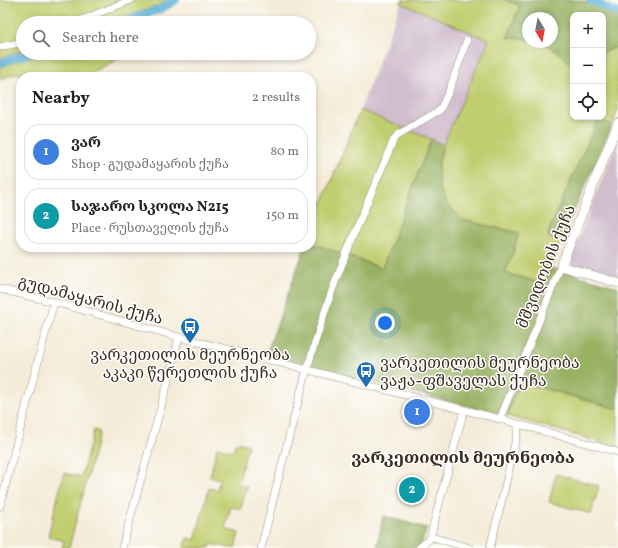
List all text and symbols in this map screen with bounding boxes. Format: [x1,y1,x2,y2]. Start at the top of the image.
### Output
north arrow [522,12,558,48]
map controls [570,12,606,120]
button: + [570,12,606,48]
search box [16,16,316,60]
icon: search [30,27,52,49]
text: Search here [62,28,139,49]
button: − [570,48,606,84]
button: locate [570,84,606,120]
text: Nearby [32,87,90,110]
text: 2 results [252,89,300,107]
text: ვარ [71,133,101,154]
text: 1 [43,143,49,161]
text: 80 m [270,143,299,161]
text: Shop · გუდამაყარის ქუჩა [71,156,229,174]
text: საჯარო სკოლა N215 [71,197,229,218]
street label: მშვიდობის ქუჩა [512,202,582,332]
text: 2 [43,207,49,225]
text: 150 m [266,207,299,225]
text: Place · რუსთაველის ქუჩა [71,220,229,238]
street label: გუდამაყარის ქუჩა [16,271,165,331]
your location [375,313,395,333]
bus stop icon: ვარკეთილის მეურნეობა აკაკი წერეთლის ქუჩა [179,316,201,344]
place label: ვარკეთილის მეურნეობა აკაკი წერეთლის ქუჩა [90,345,290,385]
place label: ვარკეთილის მეურნეობა ვაჟა-ფშაველას ქუჩა [380,353,580,393]
bus stop icon: ვარკეთილის მეურნეობა ვაჟა-ფშაველას ქუჩა [355,360,377,388]
pin: 1 [404,397,430,427]
district label: ვარკეთილის მეურნეობა [351,447,575,470]
pin: 2 [399,475,425,505]

